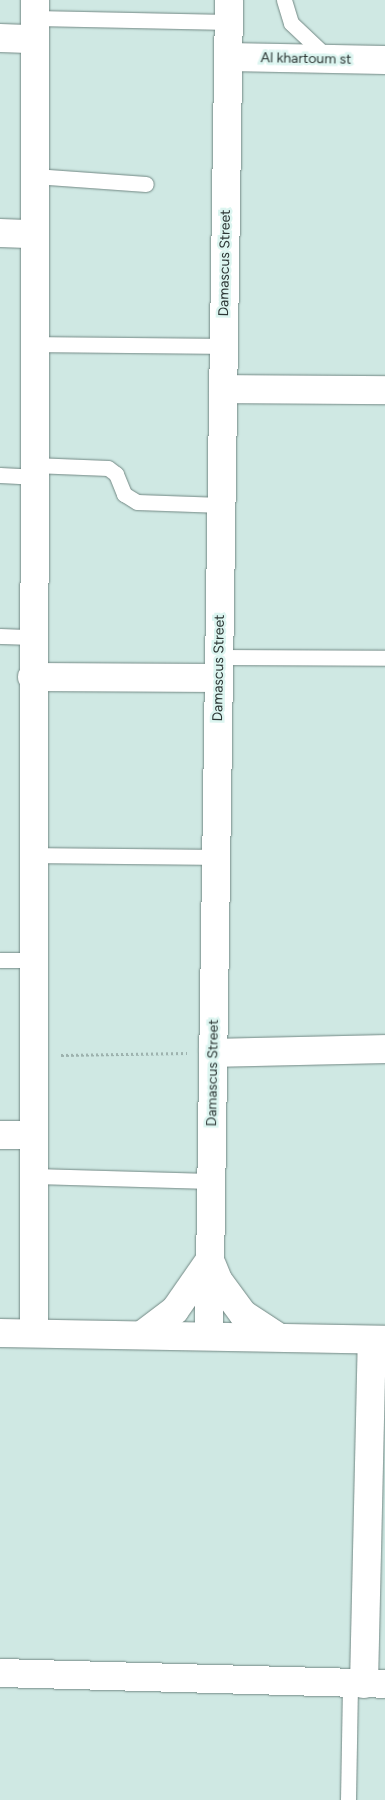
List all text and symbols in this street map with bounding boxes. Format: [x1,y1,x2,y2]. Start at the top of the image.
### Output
street label: Al khartoum st [260,50,352,68]
street label: Damascus Street [216,209,234,317]
street label: Damascus Street [210,614,228,722]
street label: Damascus Street [204,1019,222,1127]

